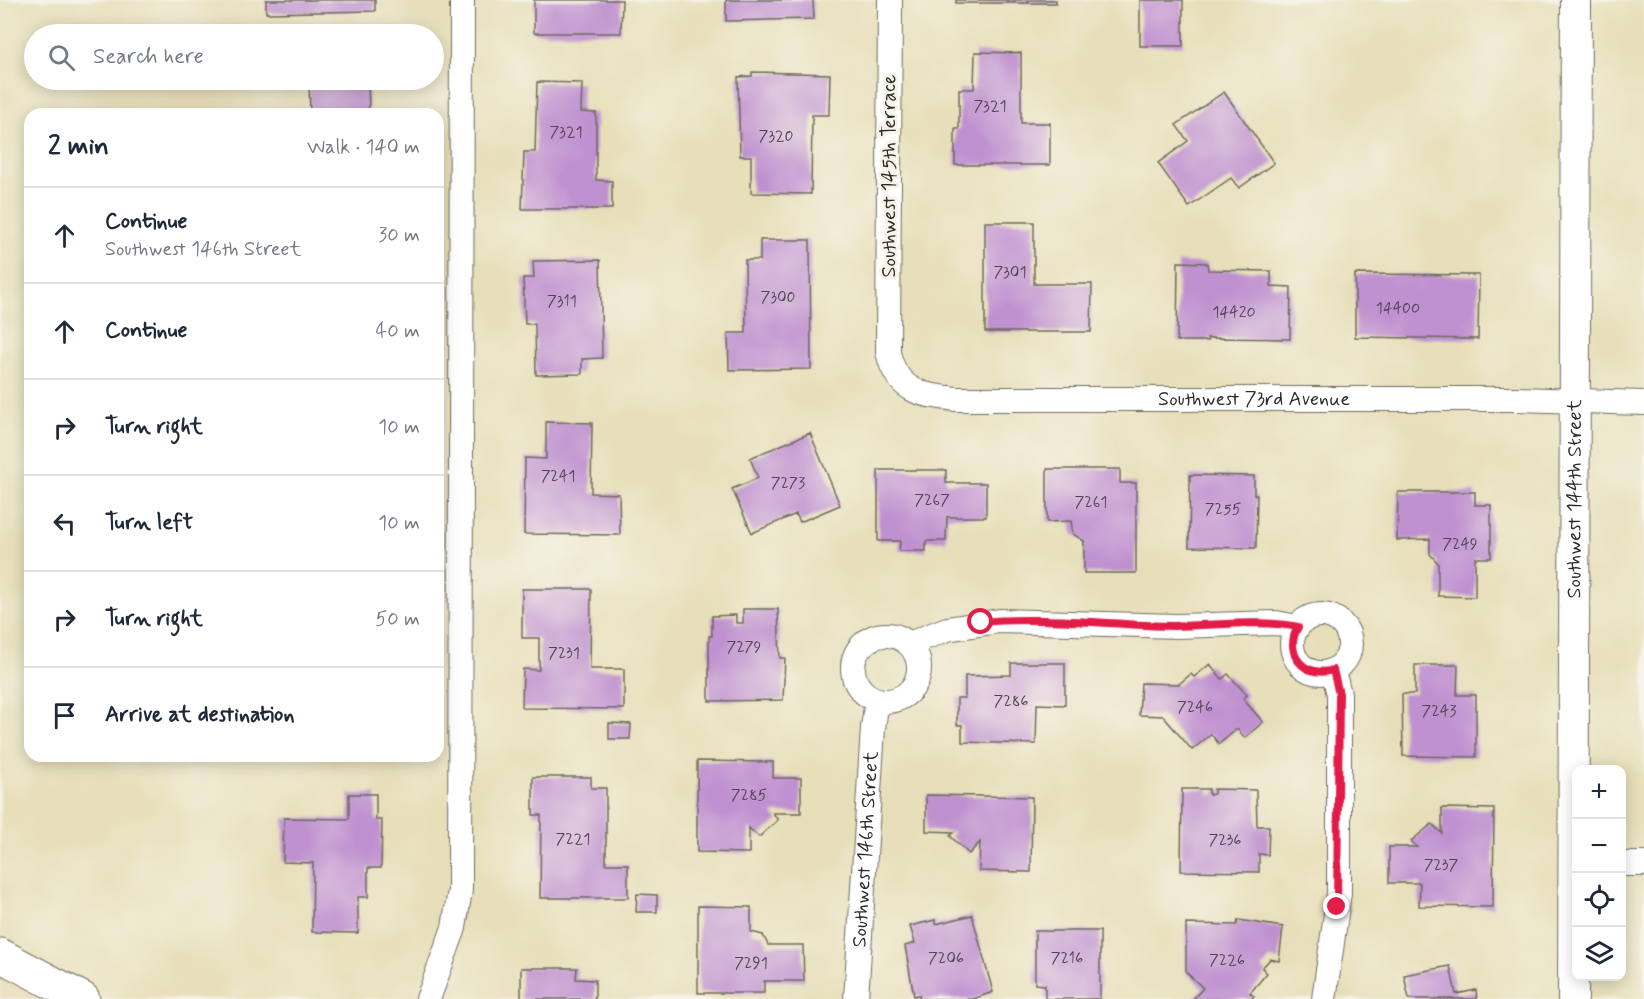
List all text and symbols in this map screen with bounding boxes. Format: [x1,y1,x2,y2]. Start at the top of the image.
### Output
search box [24,24,444,90]
icon: search [45,41,78,74]
text: Search here [93,43,204,71]
street label: Southwest 145th Terrace [876,75,903,277]
house number: 7321 [973,96,1007,117]
house number: 7321 [549,122,583,143]
house number: 7320 [759,126,794,147]
text: 2 min [48,130,109,164]
text: Walk · 140 m [307,134,420,161]
text: Continue [105,208,187,236]
icon: ahead [48,219,81,252]
text: 30 m [378,222,420,249]
text: Southwest 146th Street [105,236,301,263]
house number: 7301 [993,262,1027,283]
house number: 7300 [760,287,796,308]
house number: 7311 [547,291,577,312]
house number: 14400 [1376,298,1420,319]
house number: 14420 [1212,302,1256,323]
icon: ahead [48,315,81,348]
text: Continue [105,317,187,345]
text: 40 m [376,318,420,345]
street label: Southwest 73rd Avenue [1158,386,1350,413]
street label: Southwest 144th Street [1561,399,1588,598]
icon: right [48,411,81,444]
text: Turn right [105,413,203,441]
text: 10 m [378,414,420,441]
house number: 7241 [541,466,575,487]
house number: 7273 [771,473,805,494]
house number: 7267 [914,490,950,511]
house number: 7261 [1075,492,1107,513]
house number: 7255 [1205,499,1241,520]
icon: left [48,507,81,540]
text: Turn left [105,509,193,537]
text: 10 m [378,510,420,537]
house number: 7249 [1442,534,1478,555]
icon: right [48,603,81,636]
text: Turn right [105,605,203,633]
text: 50 m [375,606,420,633]
route start [967,608,993,634]
house number: 7279 [727,637,762,658]
house number: 7231 [548,643,580,664]
house number: 7286 [994,691,1029,712]
house number: 7246 [1177,697,1213,718]
icon: arrive [48,699,81,732]
text: Arrive at destination [105,701,295,729]
house number: 7243 [1422,701,1456,722]
street label: Southwest 146th Street [846,750,885,948]
map controls [1572,765,1626,981]
button: + [1572,765,1626,819]
house number: 7285 [731,785,767,806]
button: − [1572,819,1626,873]
house number: 7221 [556,829,590,850]
house number: 7236 [1209,830,1241,851]
house number: 7237 [1424,855,1458,876]
button: locate [1572,873,1626,927]
route end [1323,893,1349,919]
button: layers [1572,927,1626,981]
house number: 7206 [928,948,964,969]
house number: 7216 [1051,948,1083,969]
house number: 7226 [1209,950,1245,971]
house number: 7291 [734,953,768,974]

